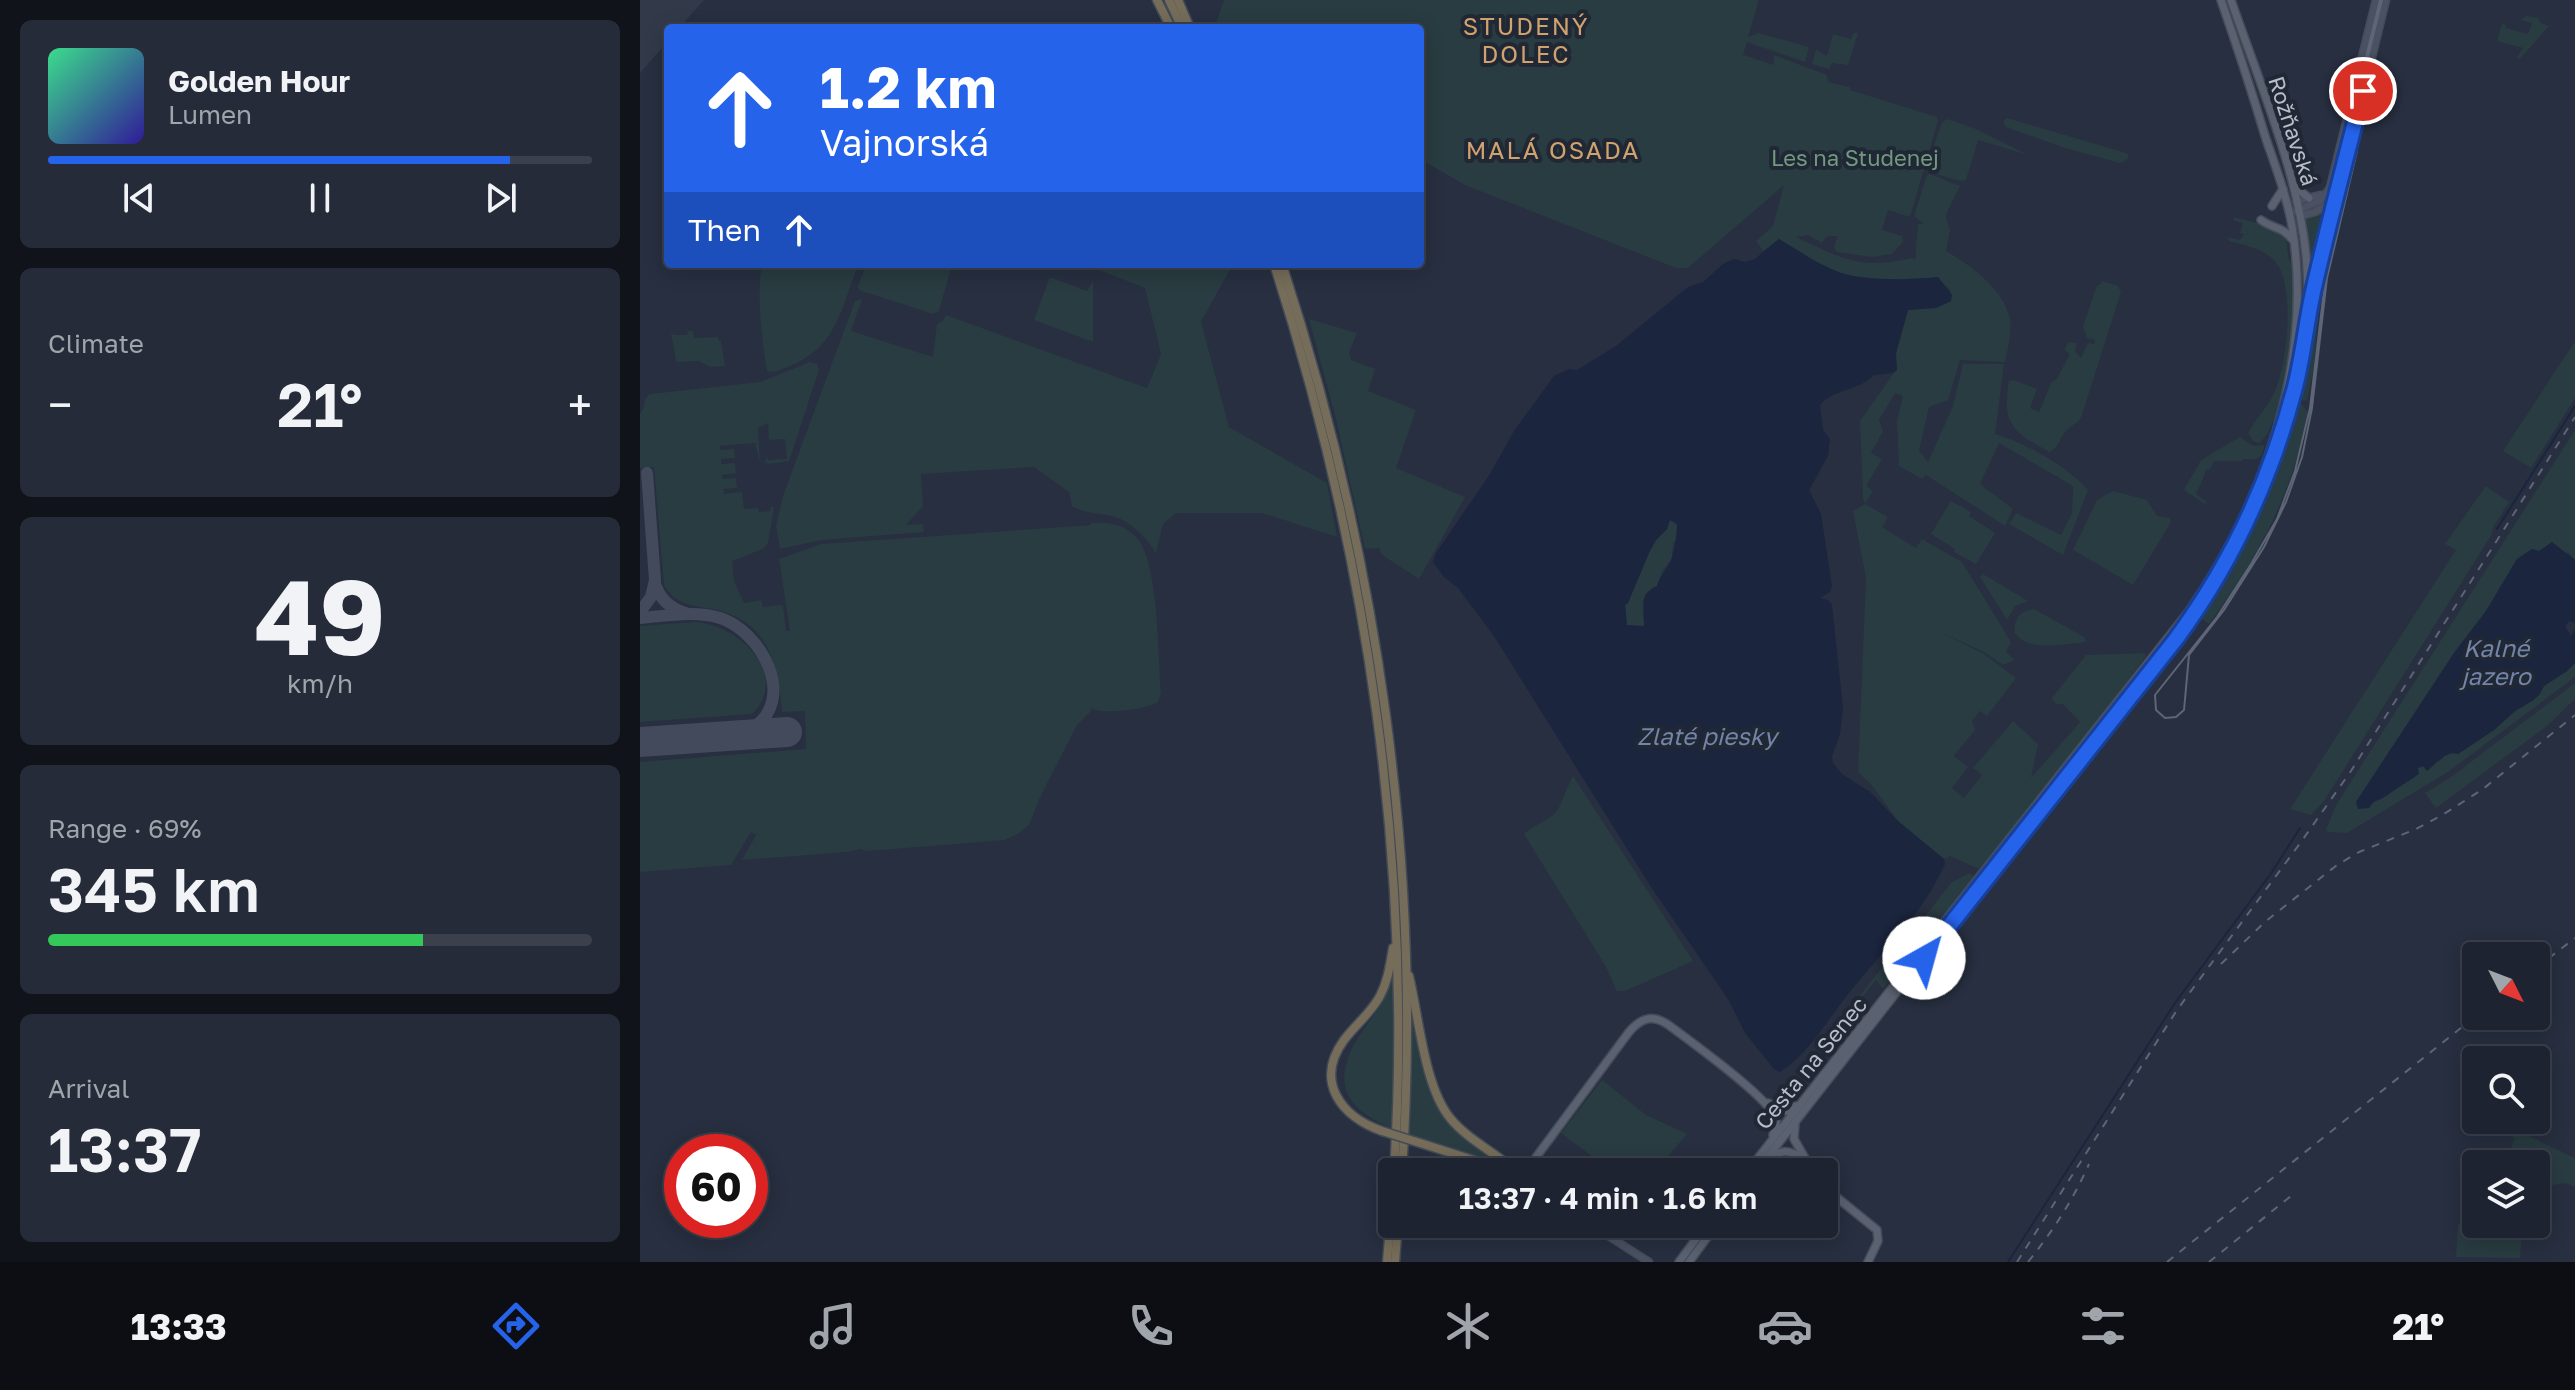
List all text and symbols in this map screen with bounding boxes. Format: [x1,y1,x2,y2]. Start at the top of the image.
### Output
district label: STUDENÝ DOLEC [1463,11,1589,68]
text: 1.2 km [820,53,996,120]
icon: ahead [688,56,792,160]
pin [2329,57,2397,125]
text: Golden Hour [168,63,350,99]
icon: arrive [2341,69,2385,113]
street label: Rožňavská [2263,73,2324,189]
text: Lumen [168,99,252,130]
text: Vajnorská [820,121,989,164]
district label: MALÁ OSADA [1466,135,1640,164]
park label: Les na Studenej [1771,144,1939,171]
icon: previous [117,176,161,220]
icon: pause [298,176,342,220]
icon: next [479,176,523,220]
icon: ahead [777,208,821,252]
text: Then [688,212,761,248]
text: Climate [48,328,144,359]
text: 21° [277,368,363,440]
text: − [48,378,72,431]
text: + [568,378,592,431]
text: 49 [254,553,386,678]
water label: Kalné jazero [2458,633,2532,691]
text: km/h [287,668,353,699]
water label: Zlaté piesky [1637,721,1781,751]
text: Range · 69% [48,813,201,844]
text: 345 km [48,853,260,925]
position arrow [1882,916,1966,1000]
north arrow [2462,942,2550,1030]
map controls [2462,942,2550,1238]
street label: Cesta na Senec [1749,991,1872,1134]
button: search [2462,1046,2550,1134]
text: Arrival [48,1073,129,1104]
text: 13:37 [48,1113,202,1185]
speed limit sign: 60 [664,1134,768,1238]
button: layers [2462,1150,2550,1238]
text: 13:37 · 4 min · 1.6 km [1459,1180,1757,1216]
icon: directions [488,1298,544,1354]
icon: music [805,1298,861,1354]
icon: phone [1123,1298,1179,1354]
icon: climate [1440,1298,1496,1354]
icon: car [1757,1298,1813,1354]
icon: filters [2075,1298,2131,1354]
text: 13:33 [131,1305,227,1348]
text: 21° [2392,1305,2444,1348]

